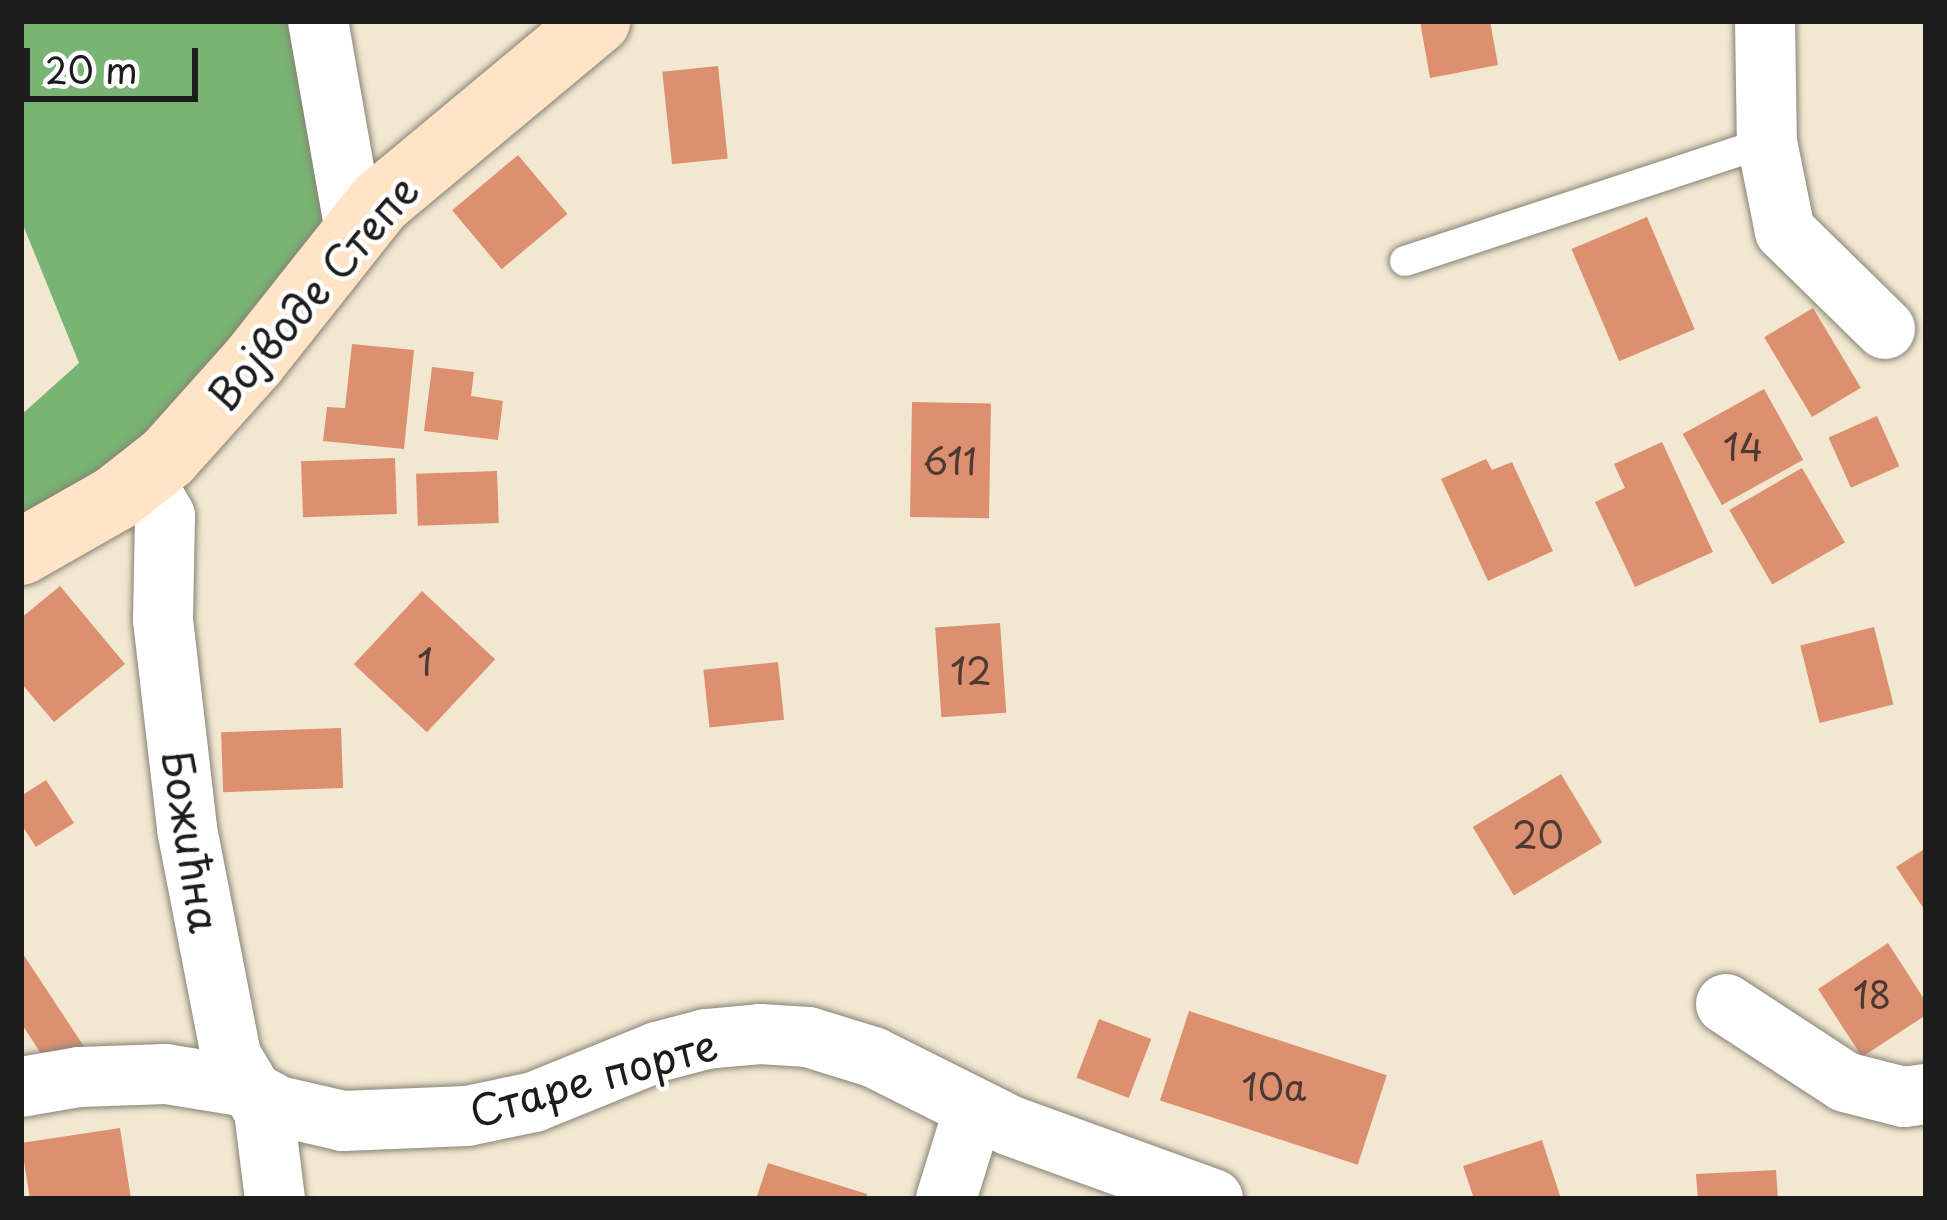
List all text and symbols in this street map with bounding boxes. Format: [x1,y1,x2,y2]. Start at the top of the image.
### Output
scale bar [30,24,204,98]
text: 20 m [45,42,138,96]
street label: Војводе Степе [196,164,428,420]
house number: 14 [1723,425,1763,469]
house number: 611 [923,439,977,483]
house number: 1 [417,640,433,684]
house number: 12 [950,649,992,693]
street label: Божићна [153,746,231,936]
house number: 20 [1512,813,1564,857]
house number: 18 [1853,973,1891,1017]
street label: Старе порте [463,1018,723,1136]
house number: 10a [1242,1065,1306,1109]

